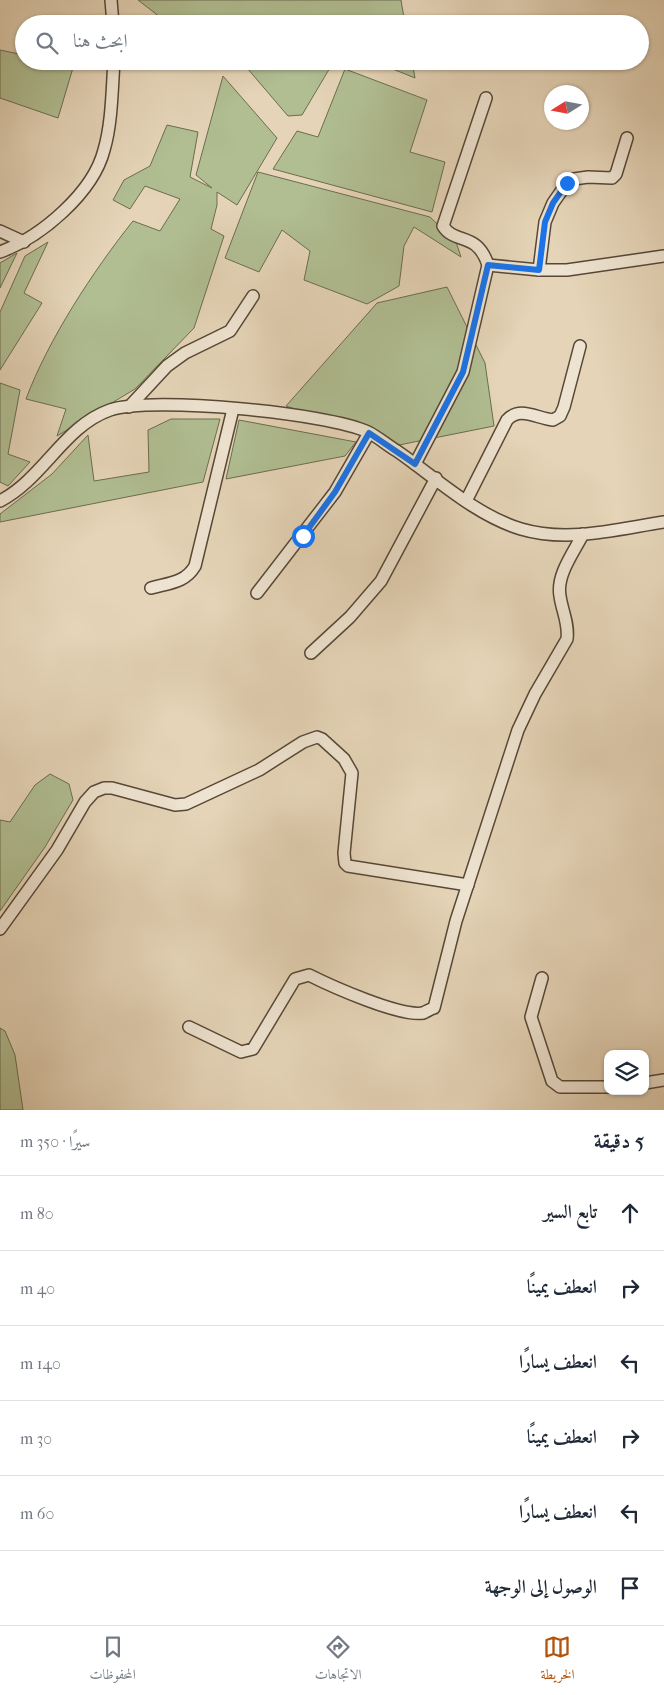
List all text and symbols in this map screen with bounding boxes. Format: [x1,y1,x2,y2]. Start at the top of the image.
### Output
search box [15,15,649,70]
icon: search [33,29,61,57]
text: ابحث هنا [73,30,128,52]
north arrow [544,85,589,130]
route end [556,172,579,195]
route start [292,525,315,548]
map controls [604,1050,649,1095]
button: layers [604,1050,649,1095]
text: 5 دقيقة [594,1129,644,1153]
text: سيرًا · 350 m [20,1132,90,1151]
icon: ahead [616,1199,644,1227]
text: تابع السير [543,1201,597,1223]
text: 80 m [20,1204,54,1223]
icon: right [616,1274,644,1302]
text: انعطف يمينًا [527,1276,597,1298]
text: 40 m [20,1279,55,1298]
icon: left [616,1349,644,1377]
text: انعطف يسارًا [519,1351,597,1373]
text: 140 m [20,1354,61,1373]
icon: right [616,1424,644,1452]
text: انعطف يمينًا [527,1426,597,1448]
text: 30 m [20,1429,52,1448]
icon: left [616,1499,644,1527]
text: انعطف يسارًا [519,1501,597,1523]
text: 60 m [20,1504,54,1523]
icon: arrive [616,1574,644,1602]
text: الوصول إلى الوجهة [485,1576,597,1598]
tab: المحفوظات [90,1633,136,1688]
tab: الاتجاهات [315,1633,361,1688]
tab: الخريطة [540,1633,575,1688]

